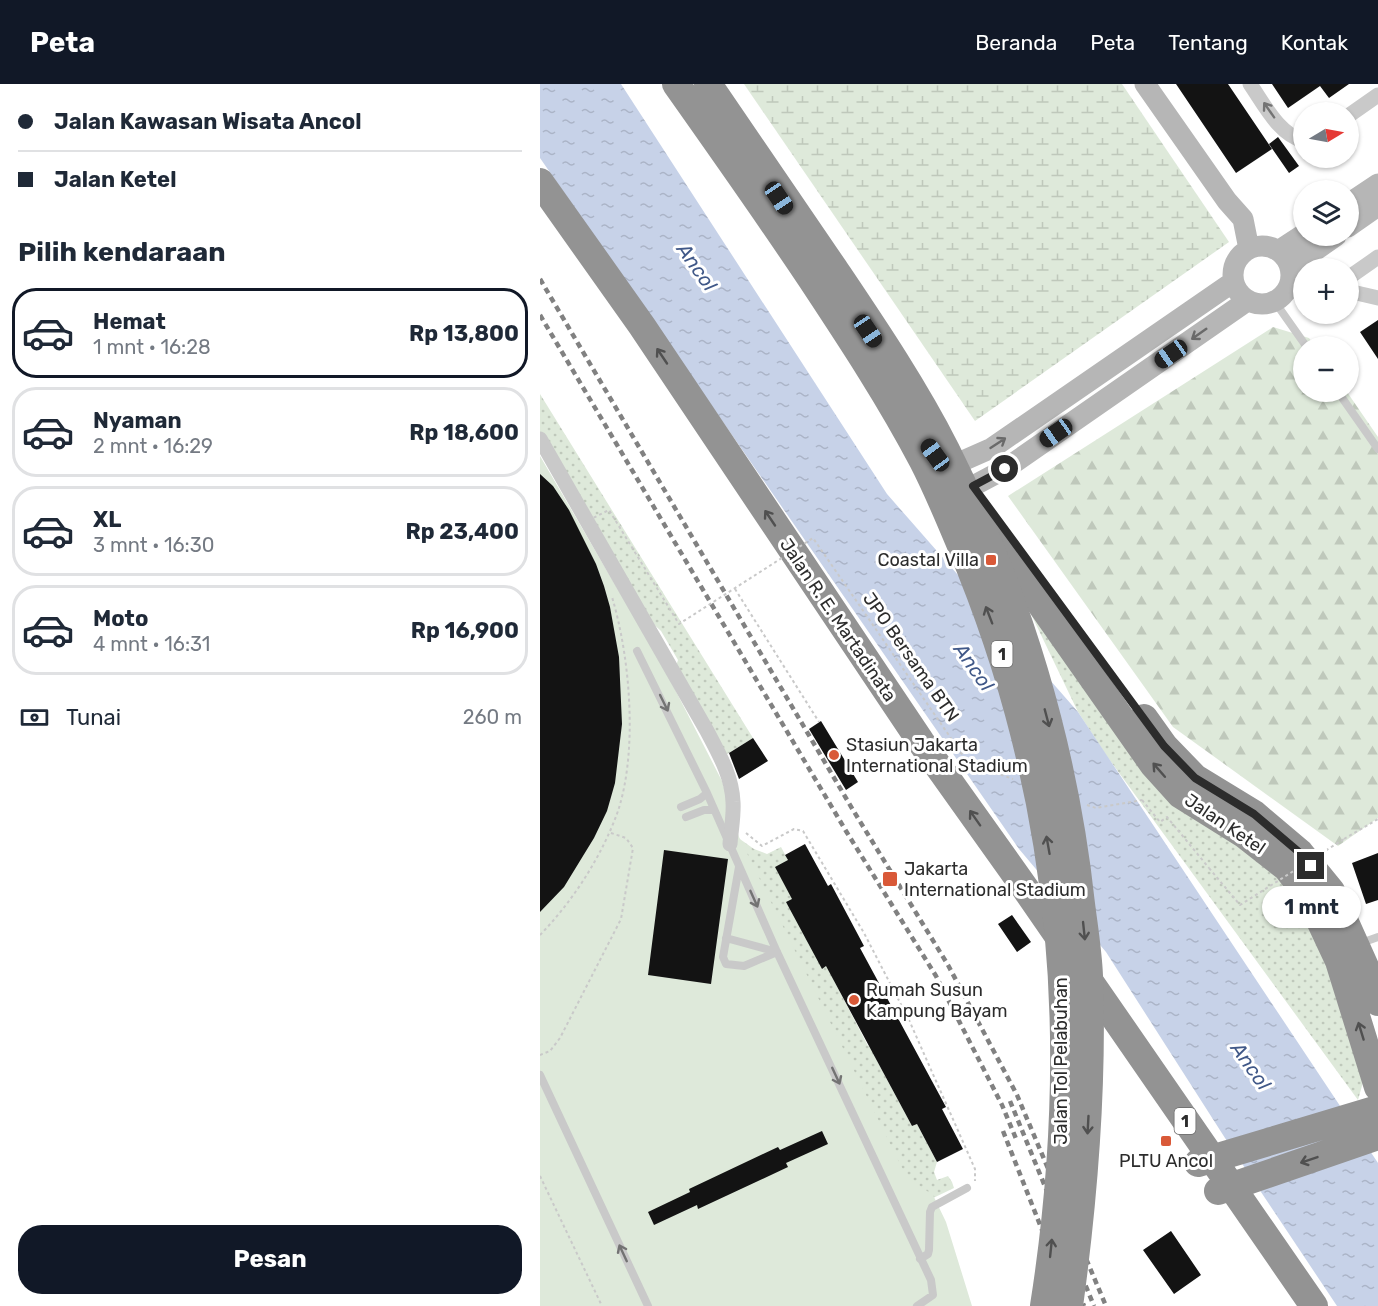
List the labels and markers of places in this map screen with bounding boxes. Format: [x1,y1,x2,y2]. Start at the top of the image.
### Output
place label: Coastal Villa [878,549,979,571]
marker: Coastal Villa [984,553,998,567]
place label: Stasiun Jakarta International Stadium [846,734,1028,777]
marker: Stasiun Jakarta International Stadium [827,748,841,762]
place label: Jakarta International Stadium [904,858,1086,901]
marker: Jakarta International Stadium [881,870,899,888]
place label: Rumah Susun Kampung Bayam [866,979,1008,1022]
marker: Rumah Susun Kampung Bayam [847,993,861,1007]
marker: PLTU Ancol [1159,1134,1173,1148]
place label: PLTU Ancol [1119,1150,1213,1172]

